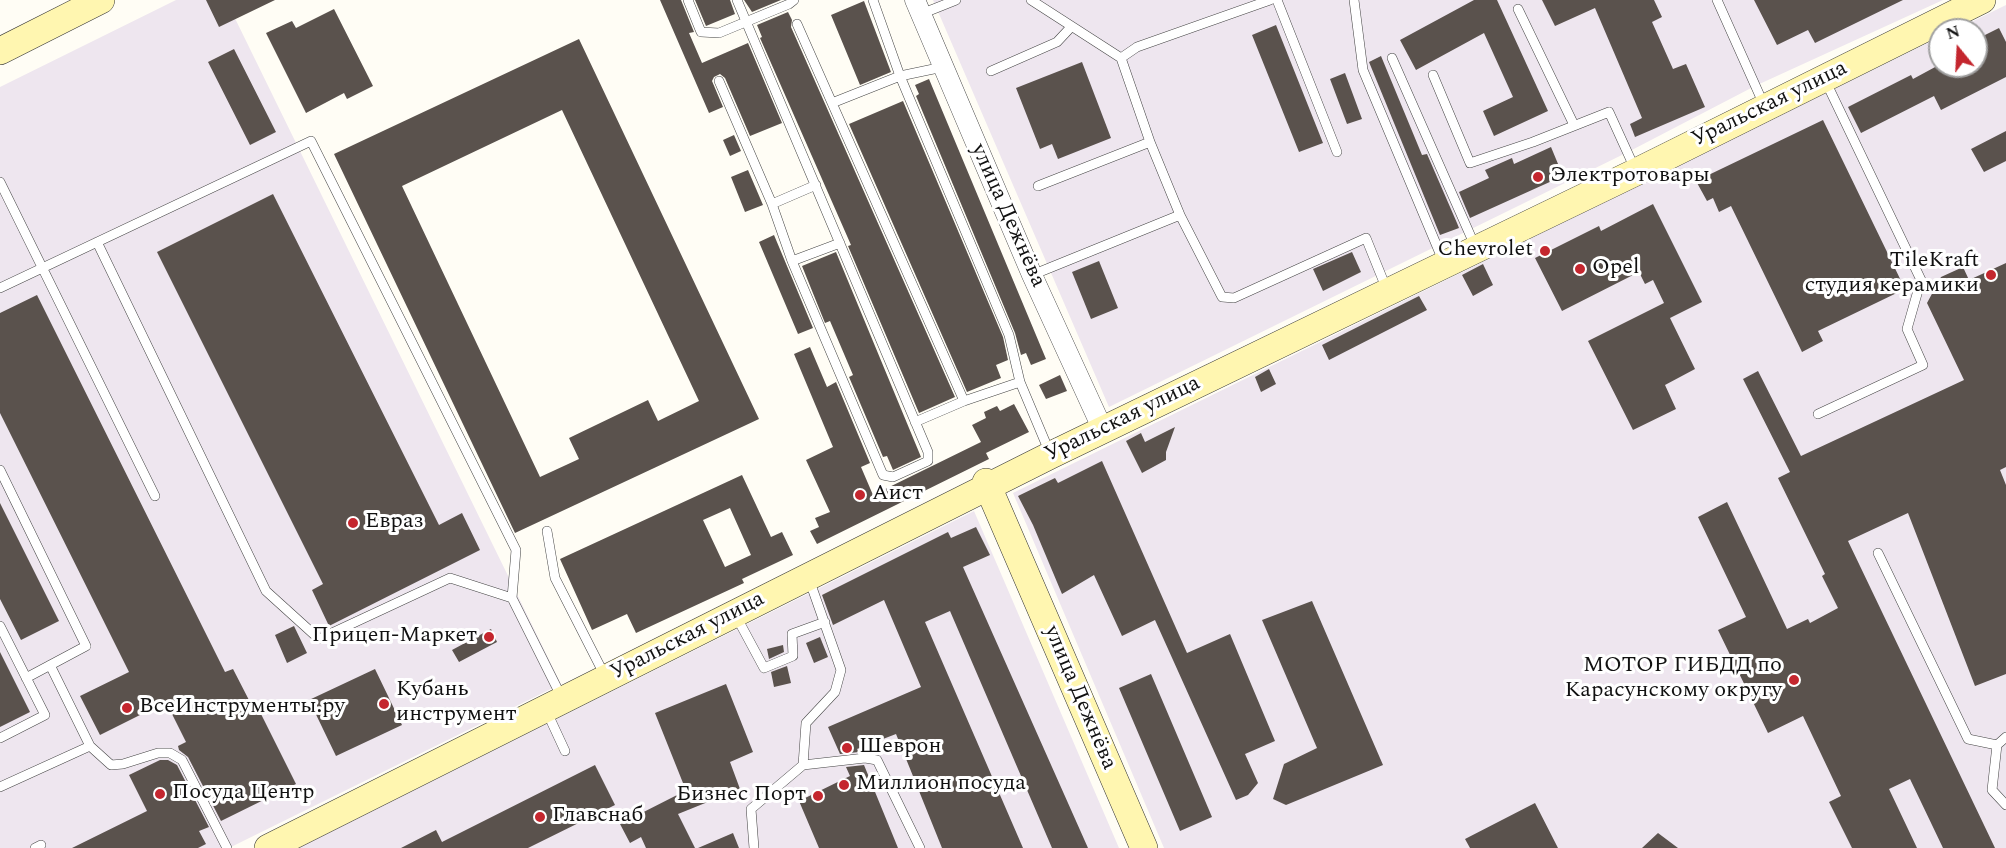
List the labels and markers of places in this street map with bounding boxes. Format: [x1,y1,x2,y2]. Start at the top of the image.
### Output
place label: Электротовары [1550,164,1710,190]
marker: Электротовары [1531,170,1545,184]
place label: Chevrolet [1437,238,1533,264]
marker: Chevrolet [1538,244,1552,258]
place label: TileKraft студия керамики [1805,249,1979,300]
place label: Opel [1592,256,1639,282]
marker: Opel [1573,262,1587,276]
marker: TileKraft студия керамики [1984,268,1998,282]
place label: Аист [872,482,923,508]
marker: Аист [853,488,867,502]
place label: Евраз [365,510,423,536]
marker: Евраз [346,516,360,530]
place label: Прицеп-Маркет [312,624,477,650]
marker: Прицеп-Маркет [482,630,496,644]
place label: МОТОР ГИБДД по Карасунскому округу [1565,654,1782,706]
marker: МОТОР ГИБДД по Карасунскому округу [1787,673,1801,687]
place label: Кубань инструмент [396,678,517,730]
place label: ВсеИнструменты.ру [139,695,345,721]
marker: Кубань инструмент [377,697,391,711]
marker: ВсеИнструменты.ру [120,701,134,715]
place label: Шеврон [859,735,941,761]
marker: Шеврон [840,741,854,755]
place label: Миллион посуда [856,772,1026,798]
marker: Миллион посуда [837,778,851,792]
place label: Посуда Центр [172,781,315,807]
place label: Бизнес Порт [676,783,806,809]
marker: Посуда Центр [153,787,167,801]
marker: Бизнес Порт [811,789,825,803]
place label: Главснаб [552,804,643,830]
marker: Главснаб [533,810,547,824]

